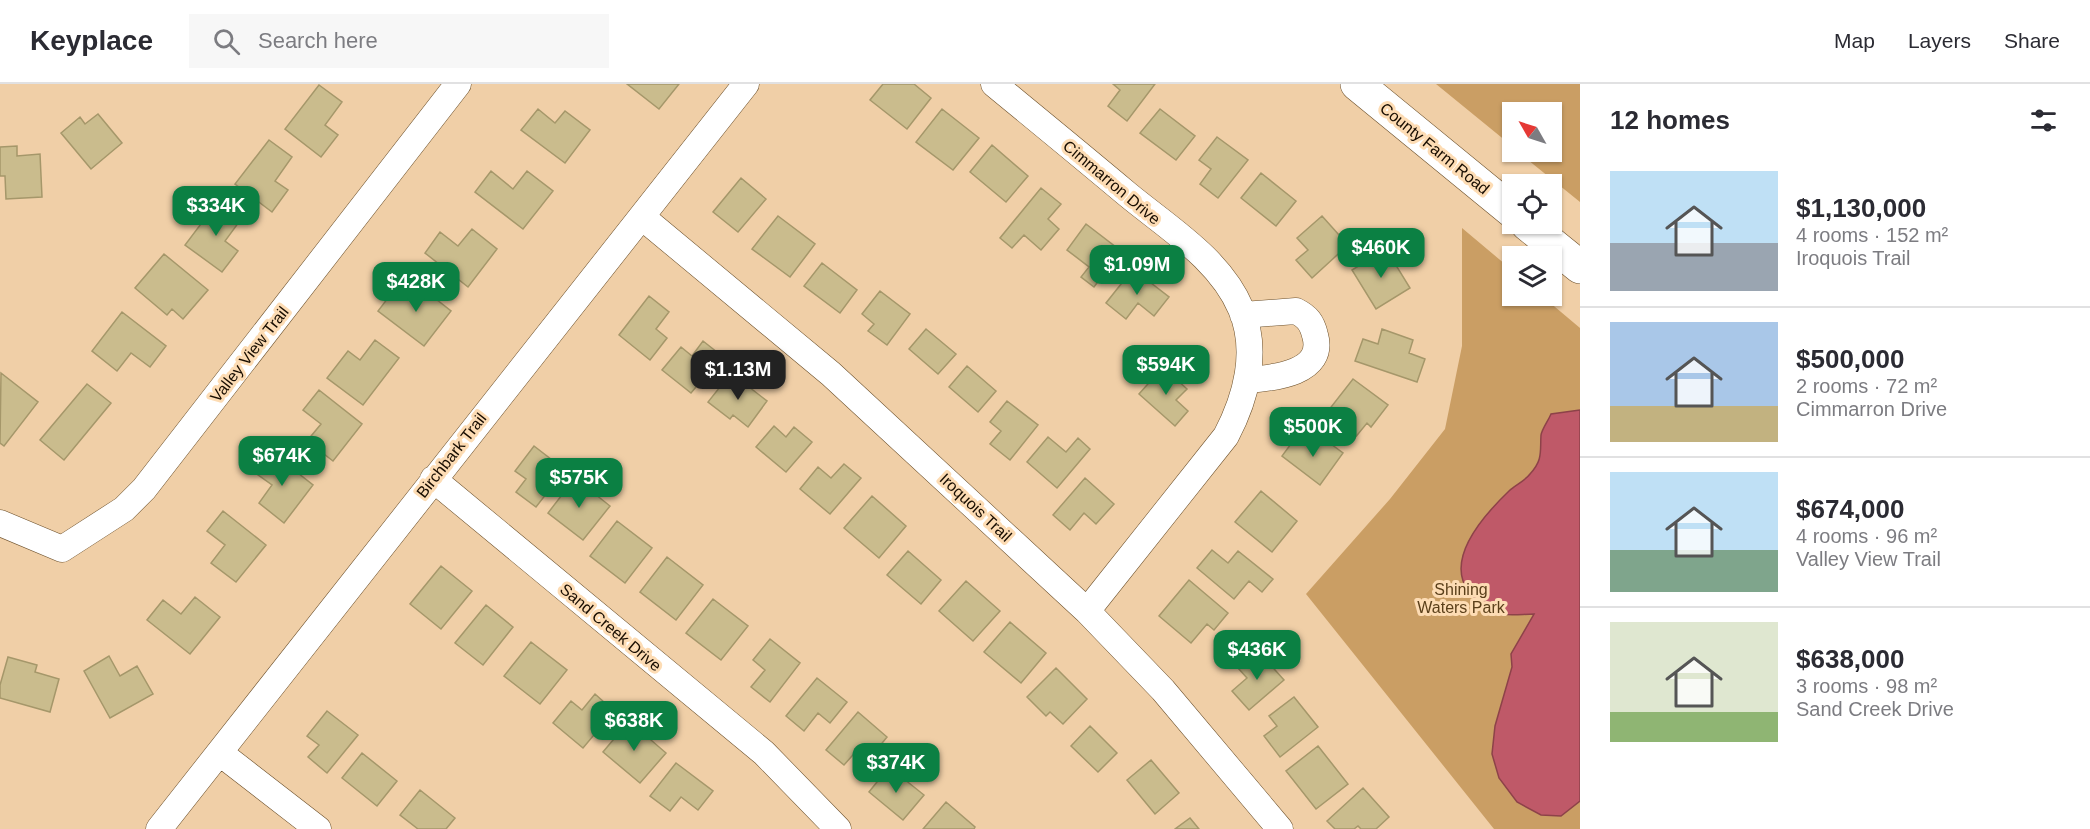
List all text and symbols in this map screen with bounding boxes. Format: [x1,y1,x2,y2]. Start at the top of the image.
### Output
search box [189,14,609,68]
text: Keyplace [30,25,153,56]
icon: search [210,25,243,58]
text: Search here [258,28,378,53]
text: Map [1834,29,1875,52]
text: Layers [1908,29,1971,52]
text: Share [2004,29,2060,52]
street label: County Farm Road [1377,99,1493,198]
north arrow [1502,102,1562,162]
map controls [1502,102,1562,306]
icon: filters [2027,104,2060,137]
text: 12 homes [1610,105,1730,135]
street label: Cimmarron Drive [1060,137,1164,228]
button: locate [1502,174,1562,234]
pin: $334K [174,186,258,237]
text: $1,130,000 [1796,193,1926,223]
text: $334K [187,194,245,216]
icon: home [1658,195,1730,267]
text: 4 rooms · 152 m² [1796,224,1948,246]
pin: $460K [1339,228,1423,279]
text: $460K [1352,236,1410,258]
pin: $1.09M [1088,245,1186,296]
button: layers [1502,246,1562,306]
text: Iroquois Trail [1796,247,1911,269]
text: $1.09M [1104,253,1170,275]
pin: $428K [374,262,458,313]
text: $428K [387,270,445,292]
street label: Valley View Trail [207,303,292,405]
text: $500,000 [1796,344,1904,374]
pin: $594K [1124,345,1208,396]
icon: home [1658,346,1730,418]
pin: $1.13M [689,350,787,401]
text: $594K [1137,353,1195,375]
text: $1.13M [705,358,771,380]
text: 2 rooms · 72 m² [1796,375,1937,397]
text: Cimmarron Drive [1796,398,1947,420]
pin: $500K [1271,407,1355,458]
street label: Birchbark Trail [413,410,490,501]
text: $500K [1284,415,1342,437]
pin: $674K [240,436,324,487]
text: $674K [253,444,311,466]
pin: $575K [537,458,621,509]
text: $575K [550,466,608,488]
street label: Iroquois Trail [936,470,1015,545]
text: $674,000 [1796,494,1904,524]
icon: home [1658,496,1730,568]
text: 4 rooms · 96 m² [1796,525,1937,547]
text: Valley View Trail [1796,548,1941,570]
street label: Sand Creek Drive [557,580,665,675]
park label: Shining Waters Park [1417,581,1506,616]
pin: $436K [1215,630,1299,681]
text: $436K [1228,638,1286,660]
text: $638,000 [1796,644,1904,674]
icon: home [1658,646,1730,718]
text: 3 rooms · 98 m² [1796,675,1937,697]
text: Sand Creek Drive [1796,698,1954,720]
pin: $638K [592,701,676,752]
text: $638K [605,709,663,731]
pin: $374K [854,743,938,794]
text: $374K [867,751,925,773]

